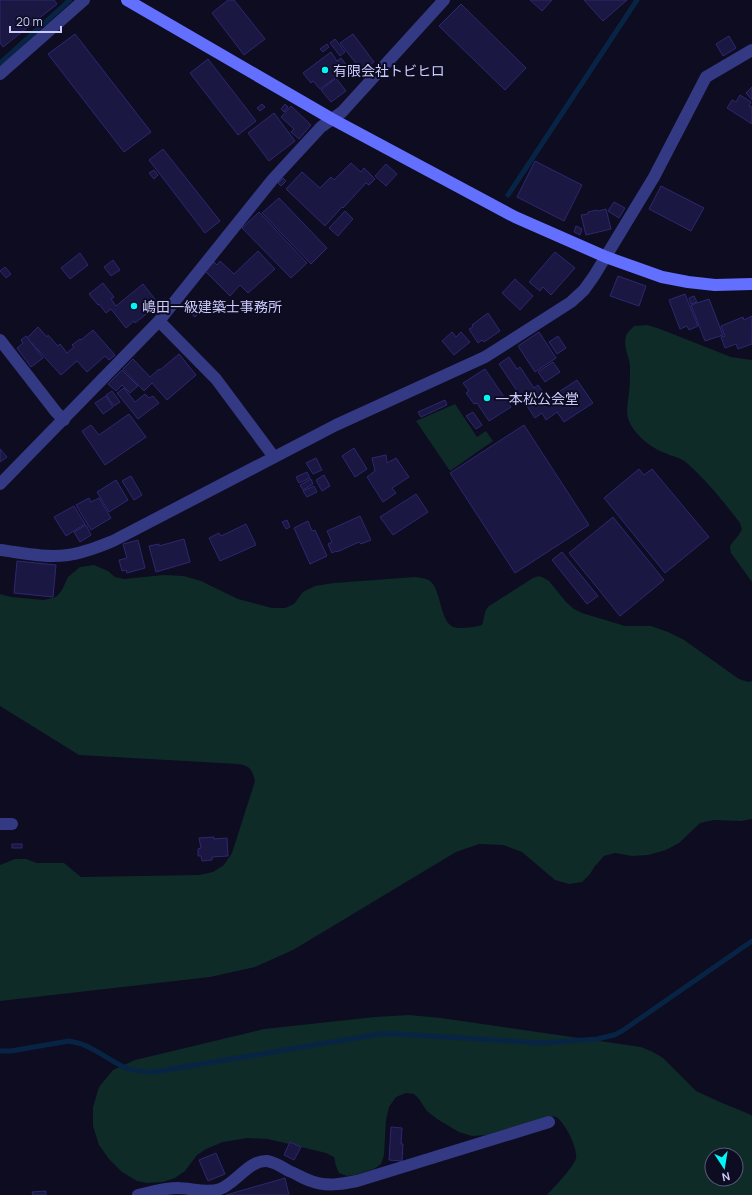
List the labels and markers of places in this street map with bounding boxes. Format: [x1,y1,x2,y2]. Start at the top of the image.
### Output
place label: 有限会社トビヒロ [333,61,445,80]
marker: 有限会社トビヒロ [320,65,330,75]
place label: 嶋田一級建築士事務所 [142,297,282,316]
marker: 嶋田一級建築士事務所 [129,301,139,311]
place label: 一本松公会堂 [495,389,579,408]
marker: 一本松公会堂 [482,393,492,403]

